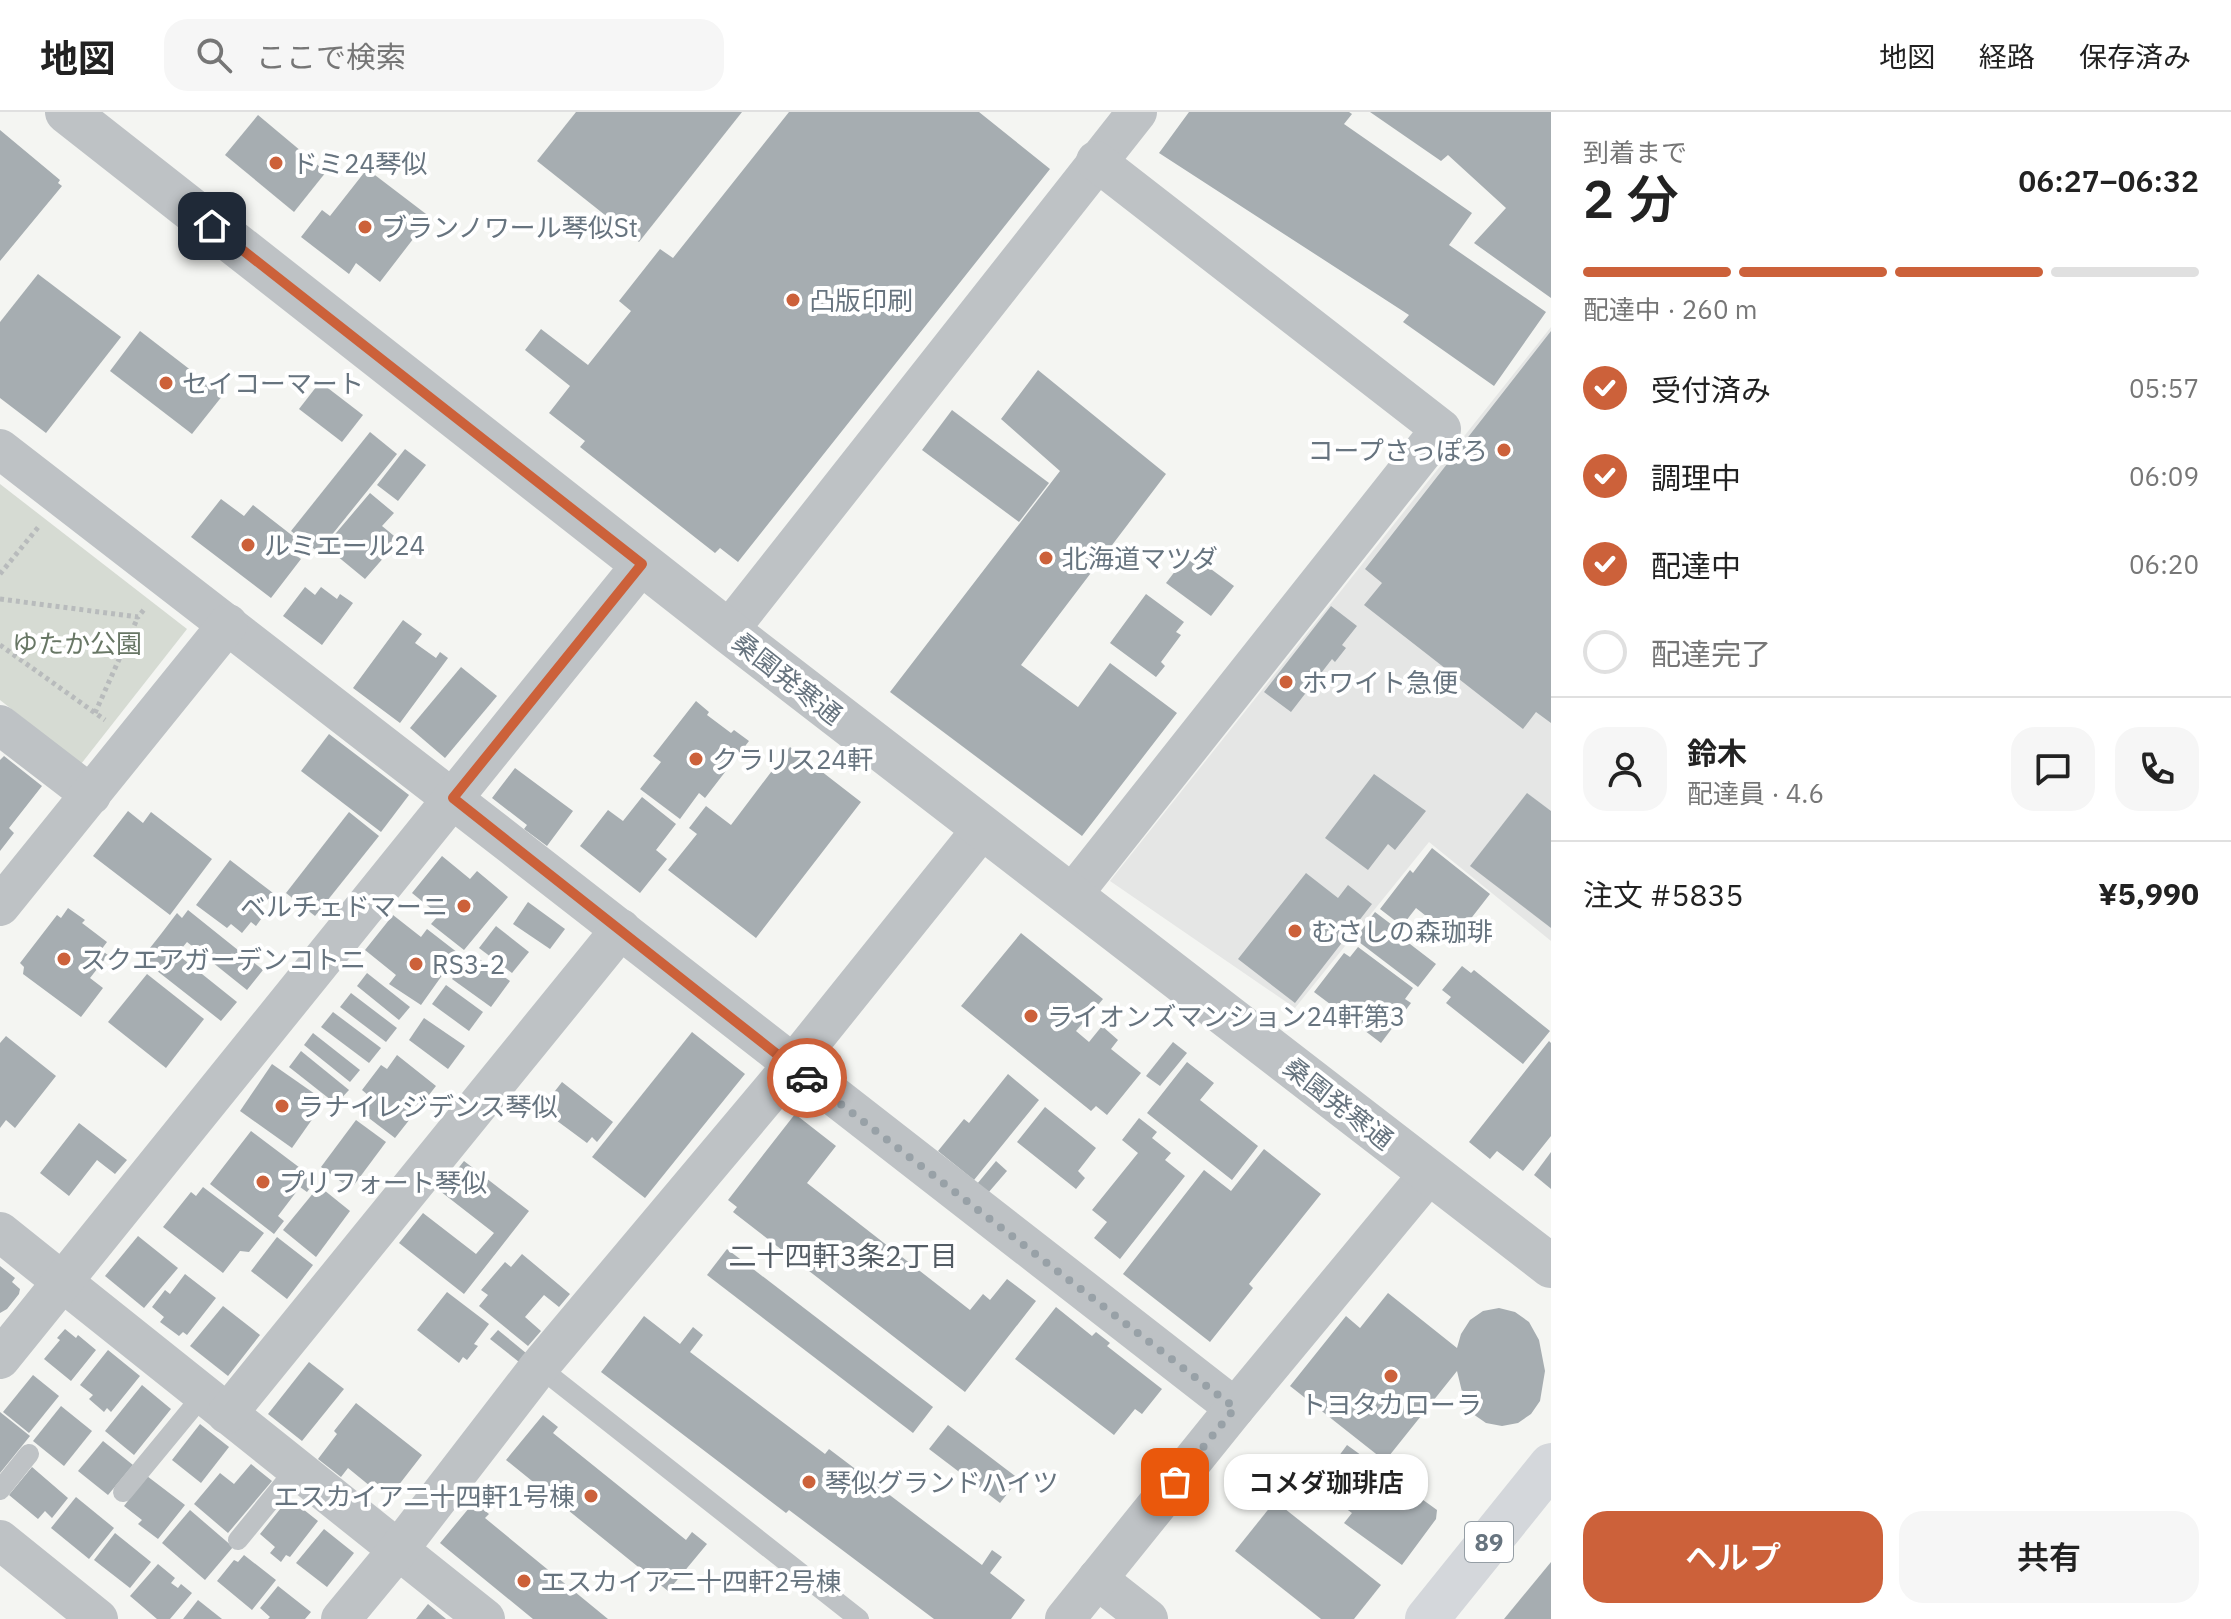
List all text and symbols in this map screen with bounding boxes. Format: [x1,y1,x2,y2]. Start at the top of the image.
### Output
search box [164,19,724,91]
text: 地図 [40,33,116,82]
icon: search [192,33,236,77]
text: ここで検索 [256,37,406,76]
text: 地図 [1879,38,1935,75]
text: 経路 [1979,38,2035,75]
text: 保存済み [2079,38,2191,75]
text: 到着まで [1583,135,1687,169]
place label: ドミ24琴似 [292,146,427,180]
marker: ドミ24琴似 [267,154,285,172]
text: 06:27–06:32 [2018,161,2199,200]
text: 2 分 [1583,165,1678,232]
pin [178,192,246,260]
icon: home [190,204,234,248]
place label: ブランノワール琴似St [381,210,638,244]
marker: ブランノワール琴似St [356,218,374,236]
place label: 凸版印刷 [809,283,913,317]
marker: 凸版印刷 [784,291,802,309]
text: 配達中 · 260 m [1583,292,1757,326]
place label: セイコーマート [182,366,364,400]
icon: check [1583,366,1627,410]
text: 受付済み [1651,370,1771,409]
text: 05:57 [2129,371,2199,405]
marker: セイコーマート [157,374,175,392]
place label: コープさっぽろ [1308,433,1488,467]
marker: コープさっぽろ [1495,441,1513,459]
icon: check [1583,454,1627,498]
text: 調理中 [1651,458,1741,497]
text: 06:09 [2129,459,2199,493]
place label: ルミエール24 [264,528,425,562]
marker: ルミエール24 [239,536,257,554]
place label: 北海道マツダ [1062,541,1218,575]
icon: check [1583,542,1627,586]
text: 配達中 [1651,546,1741,585]
text: 06:20 [2129,547,2199,581]
marker: 北海道マツダ [1037,549,1055,567]
street label: 桑園発寒通 [726,625,850,731]
park label: ゆたか公園 [12,626,142,660]
text: 配達完了 [1651,634,1771,673]
place label: ホワイト急便 [1302,665,1458,699]
marker: ホワイト急便 [1277,673,1295,691]
button: person [1583,727,1667,811]
button: chat [2011,727,2095,811]
button: phone [2115,727,2199,811]
text: 鈴木 [1687,733,1747,772]
place label: クラリス24軒 [712,742,873,776]
marker: クラリス24軒 [687,750,705,768]
text: 配達員 · 4.6 [1687,776,1824,810]
text: ¥5,990 [2098,874,2199,913]
text: 注文 #5835 [1583,875,1743,914]
place label: ベルチェドマーニ [240,889,448,923]
marker: ベルチェドマーニ [455,897,473,915]
place label: むさしの森珈琲 [1311,914,1493,948]
marker: むさしの森珈琲 [1286,922,1304,940]
place label: スクエアガーデンコトニ [80,942,366,976]
place label: RS3-2 [432,947,505,981]
marker: スクエアガーデンコトニ [55,950,73,968]
marker: RS3-2 [407,955,425,973]
place label: ライオンズマンション24軒第3 [1047,999,1405,1033]
marker: ライオンズマンション24軒第3 [1022,1007,1040,1025]
courier [767,1038,847,1118]
street label: 桑園発寒通 [1277,1050,1401,1156]
icon: car [785,1056,829,1100]
place label: ラナイレジデンス琴似 [298,1089,557,1123]
marker: ラナイレジデンス琴似 [273,1097,291,1115]
place label: プリフォート琴似 [279,1165,487,1199]
marker: プリフォート琴似 [254,1173,272,1191]
district label: 二十四軒3条2丁目 [728,1237,958,1274]
marker: トヨタカローラ [1382,1367,1400,1385]
place label: トヨタカローラ [1300,1387,1482,1421]
pin [1141,1448,1209,1516]
callout: コメダ珈琲店 [1223,1454,1427,1510]
icon: bag [1153,1460,1197,1504]
place label: 琴似グランドハイツ [825,1465,1058,1499]
text: コメダ珈琲店 [1248,1465,1404,1499]
marker: 琴似グランドハイツ [800,1473,818,1491]
place label: エスカイア二十四軒1号棟 [273,1479,575,1513]
marker: エスカイア二十四軒1号棟 [582,1487,600,1505]
button: ヘルプ [1583,1511,1883,1603]
button: 共有 [1899,1511,2199,1603]
road number: 89 [1465,1522,1513,1562]
place label: エスカイア二十四軒2号棟 [540,1564,842,1598]
marker: エスカイア二十四軒2号棟 [515,1572,533,1590]

